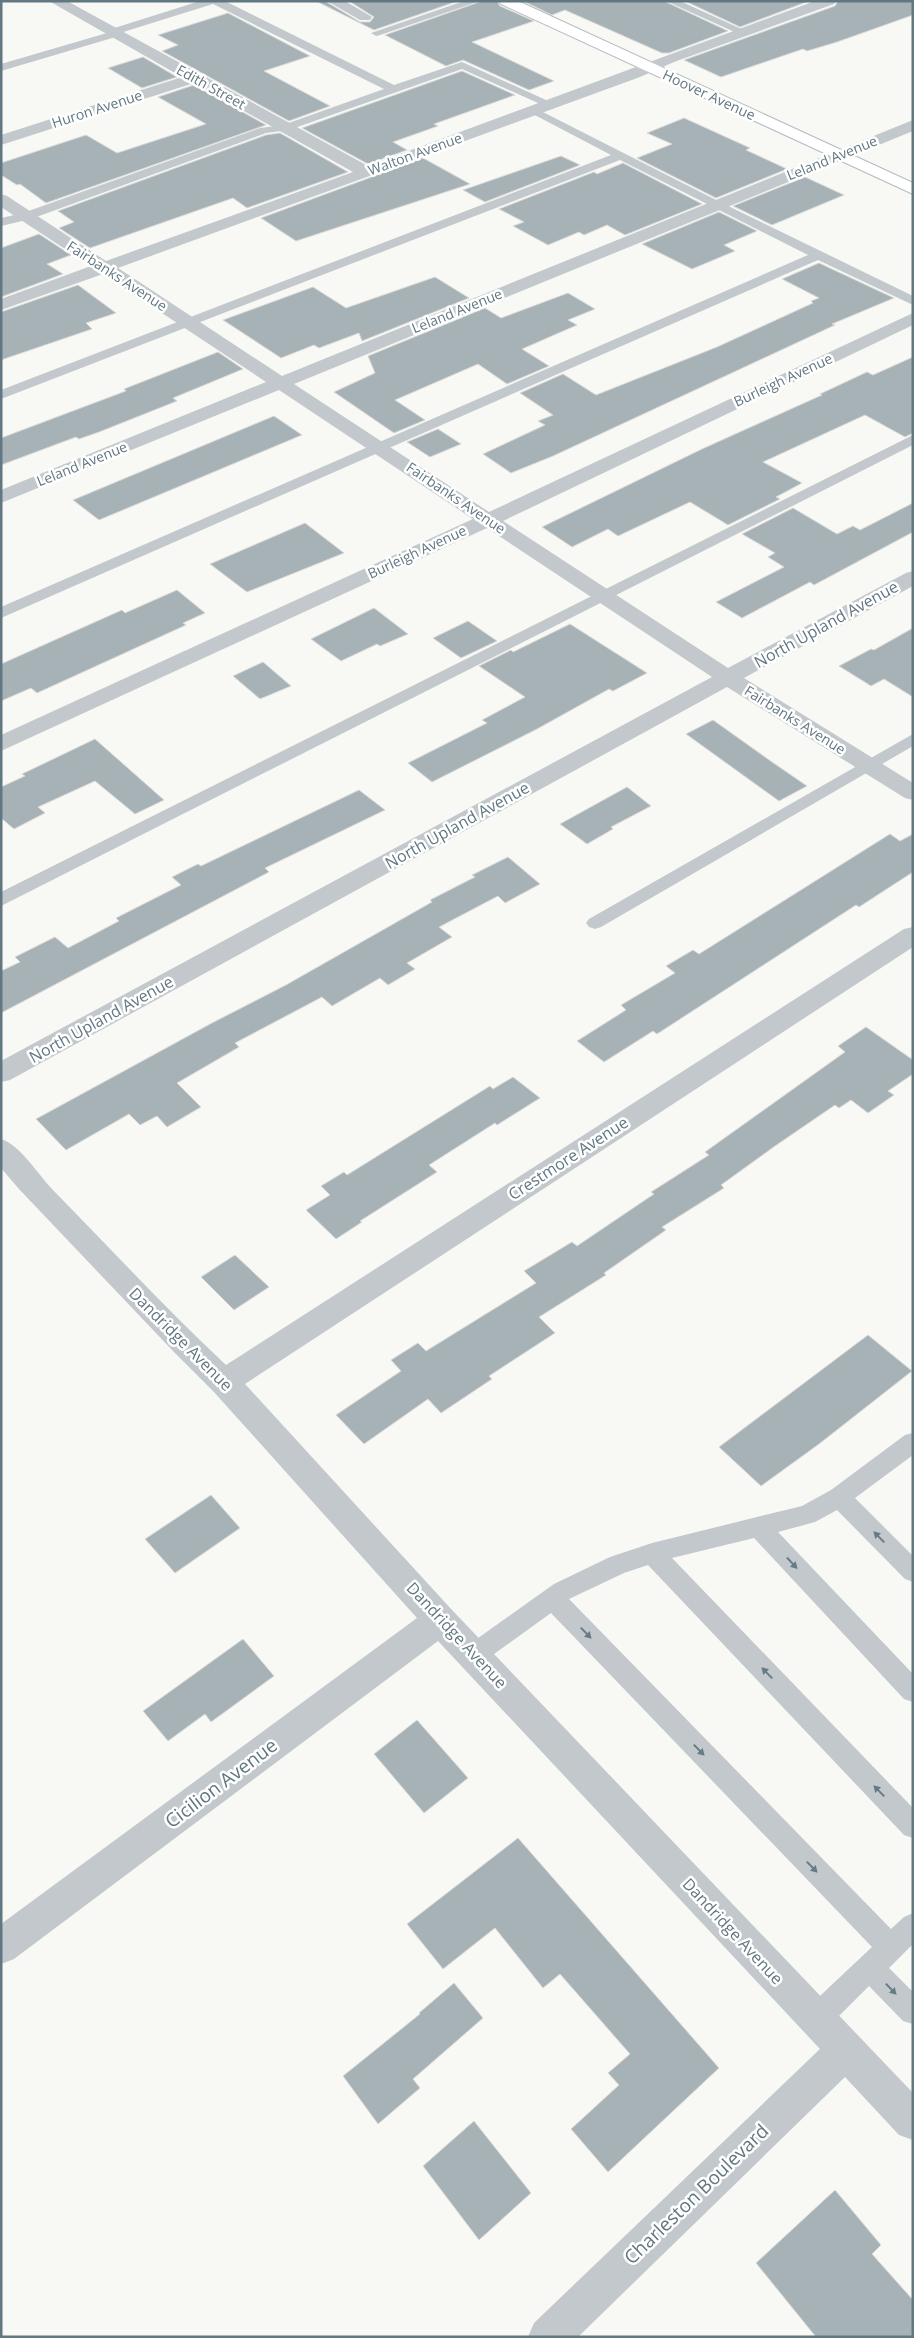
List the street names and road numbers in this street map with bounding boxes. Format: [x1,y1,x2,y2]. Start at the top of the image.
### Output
street label: Edith Street [173,60,249,113]
street label: Hoover Avenue [660,65,759,124]
street label: Huron Avenue [49,85,145,132]
street label: Walton Avenue [365,128,465,179]
street label: Leland Avenue [784,131,880,184]
street label: Fairbanks Avenue [64,236,171,315]
street label: Leland Avenue [409,284,505,337]
street label: Burleigh Avenue [730,348,835,411]
street label: Leland Avenue [34,437,130,490]
street label: Fairbanks Avenue [403,457,510,538]
street label: Burleigh Avenue [364,520,469,583]
street label: North Upland Avenue [750,575,902,673]
street label: Fairbanks Avenue [741,681,849,758]
street label: North Upland Avenue [381,776,533,874]
street label: North Upland Avenue [25,970,177,1068]
street label: Crestmore Avenue [504,1111,632,1205]
street label: Dandridge Avenue [124,1282,238,1396]
street label: Dandridge Avenue [402,1577,512,1693]
street label: Cicilion Avenue [159,1732,283,1834]
street label: Dandridge Avenue [678,1873,788,1989]
street label: Charleston Boulevard [618,2118,774,2270]

